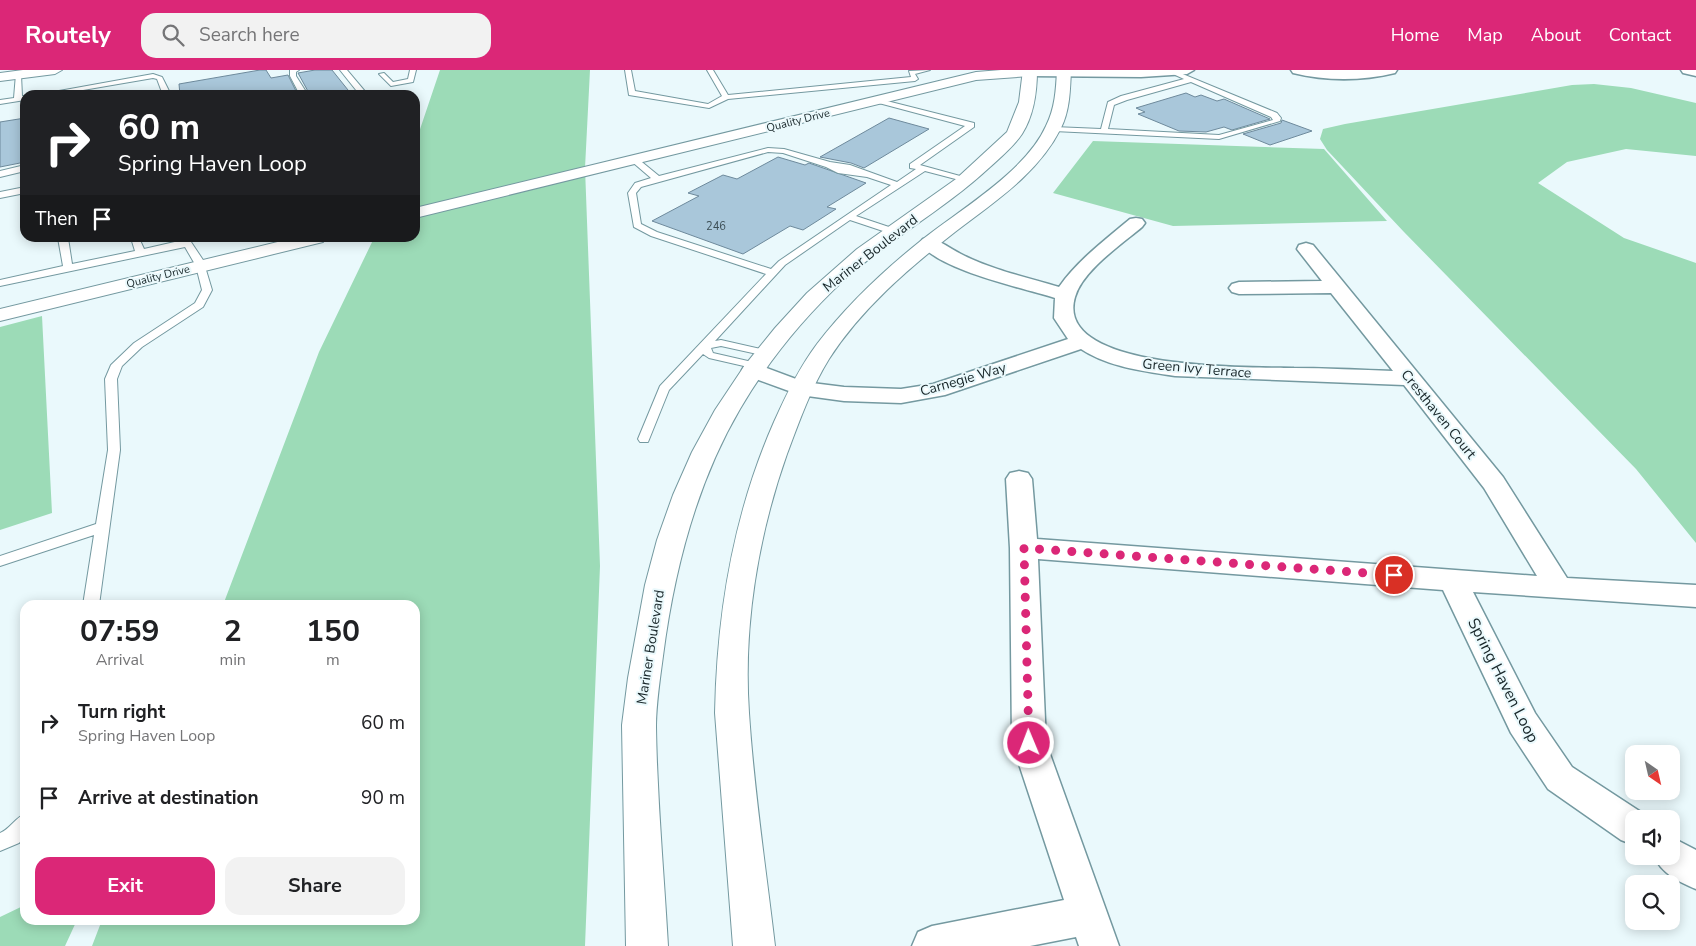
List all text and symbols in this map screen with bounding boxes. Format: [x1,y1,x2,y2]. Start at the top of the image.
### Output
search box [141,13,491,58]
text: Routely [25,19,111,51]
icon: search [159,21,187,49]
text: Search here [199,22,300,48]
text: Home [1391,23,1439,47]
text: Map [1467,23,1503,47]
text: About [1531,23,1581,47]
text: Contact [1609,23,1671,47]
text: 60 m [118,104,200,151]
street label: Quality Drive [765,105,831,136]
icon: right [35,110,100,175]
text: Spring Haven Loop [118,149,307,179]
icon: arrive [88,205,116,233]
text: Then [35,206,78,232]
street label: Mariner Boulevard [819,210,922,297]
house number: 246 [706,219,726,234]
street label: Quality Drive [125,261,191,292]
street label: Green Ivy Terrace [1142,354,1252,383]
street label: Carnegie Way [918,358,1009,401]
street label: Cresthaven Court [1397,366,1481,463]
pin [1373,554,1415,596]
icon: arrive [1380,561,1408,589]
street label: Mariner Boulevard [632,588,669,706]
text: 07:59 [80,611,159,652]
text: 2 [224,611,242,652]
text: 150 [306,611,360,652]
street label: Spring Haven Loop [1462,614,1544,747]
text: Arrival [96,649,144,671]
text: min [219,649,246,671]
text: m [326,649,340,671]
text: Turn right [78,699,165,725]
icon: right [35,709,63,737]
text: 60 m [361,710,405,736]
position arrow [1002,716,1054,768]
text: Spring Haven Loop [78,725,215,747]
north arrow [1625,745,1680,800]
map controls [1625,745,1680,930]
icon: arrive [35,784,63,812]
text: Arrive at destination [78,785,259,811]
text: 90 m [361,785,405,811]
button: sound [1625,810,1680,865]
button: Exit [35,857,215,915]
button: Share [225,857,405,915]
button: search [1625,875,1680,930]

